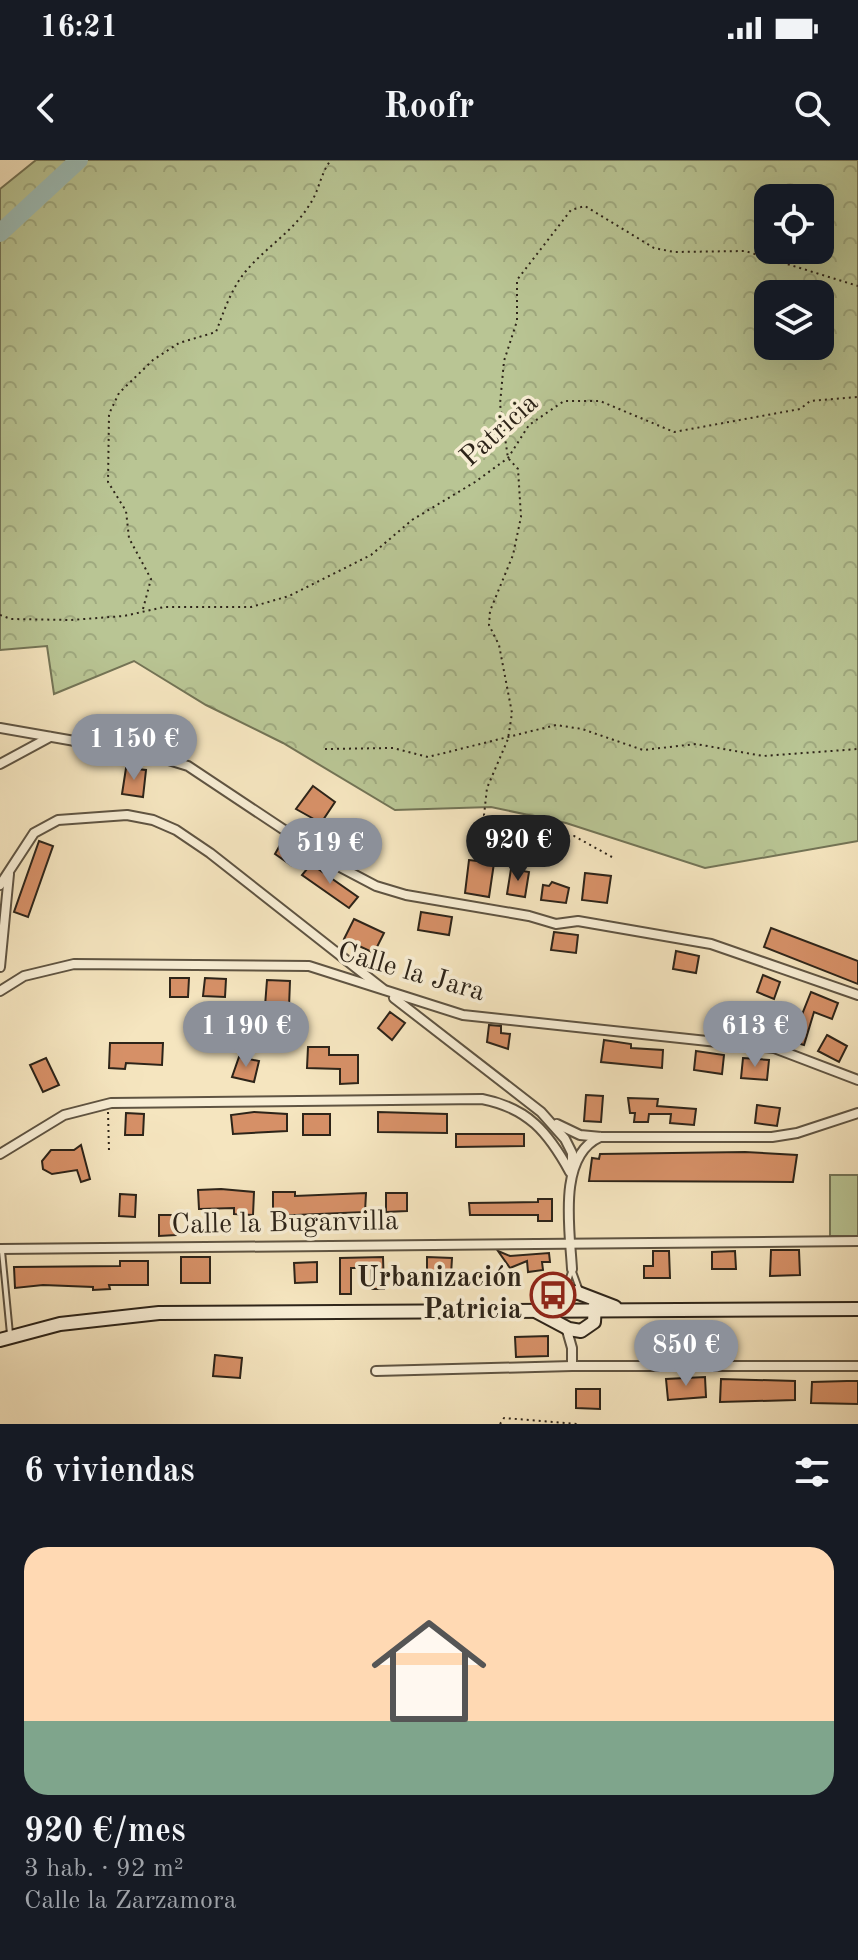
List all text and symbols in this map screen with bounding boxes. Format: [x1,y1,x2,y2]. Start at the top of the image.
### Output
text: 16:21 [40,13,118,43]
icon: back [24,86,68,130]
icon: search [790,86,834,130]
text: Roofr [384,90,474,126]
map controls [754,184,834,360]
button: locate [754,184,834,264]
button: layers [754,280,834,360]
street label: Patricia [456,389,544,473]
pin: 1 150 € [60,714,208,782]
text: 1 150 € [89,727,179,753]
pin: 920 € [462,815,574,883]
pin: 519 € [274,818,386,886]
text: 920 € [484,828,552,854]
text: 519 € [296,831,364,857]
street label: Calle la Jara [334,939,488,1007]
pin: 1 190 € [172,1001,320,1069]
pin: 613 € [699,1001,811,1069]
text: 1 190 € [201,1014,291,1040]
text: 613 € [721,1014,789,1040]
street label: Calle la Buganvilla [171,1208,399,1240]
place label: Urbanización Patricia [357,1265,522,1325]
bus stop icon: Urbanización Patricia [529,1271,577,1319]
pin: 850 € [630,1320,742,1388]
text: 850 € [652,1333,720,1359]
icon: filters [790,1450,834,1494]
text: 6 viviendas [24,1455,195,1489]
icon: home [357,1599,501,1743]
text: 920 €/mes [24,1815,186,1849]
text: 3 hab. · 92 m² [24,1856,184,1882]
text: Calle la Zarzamora [24,1888,236,1914]

